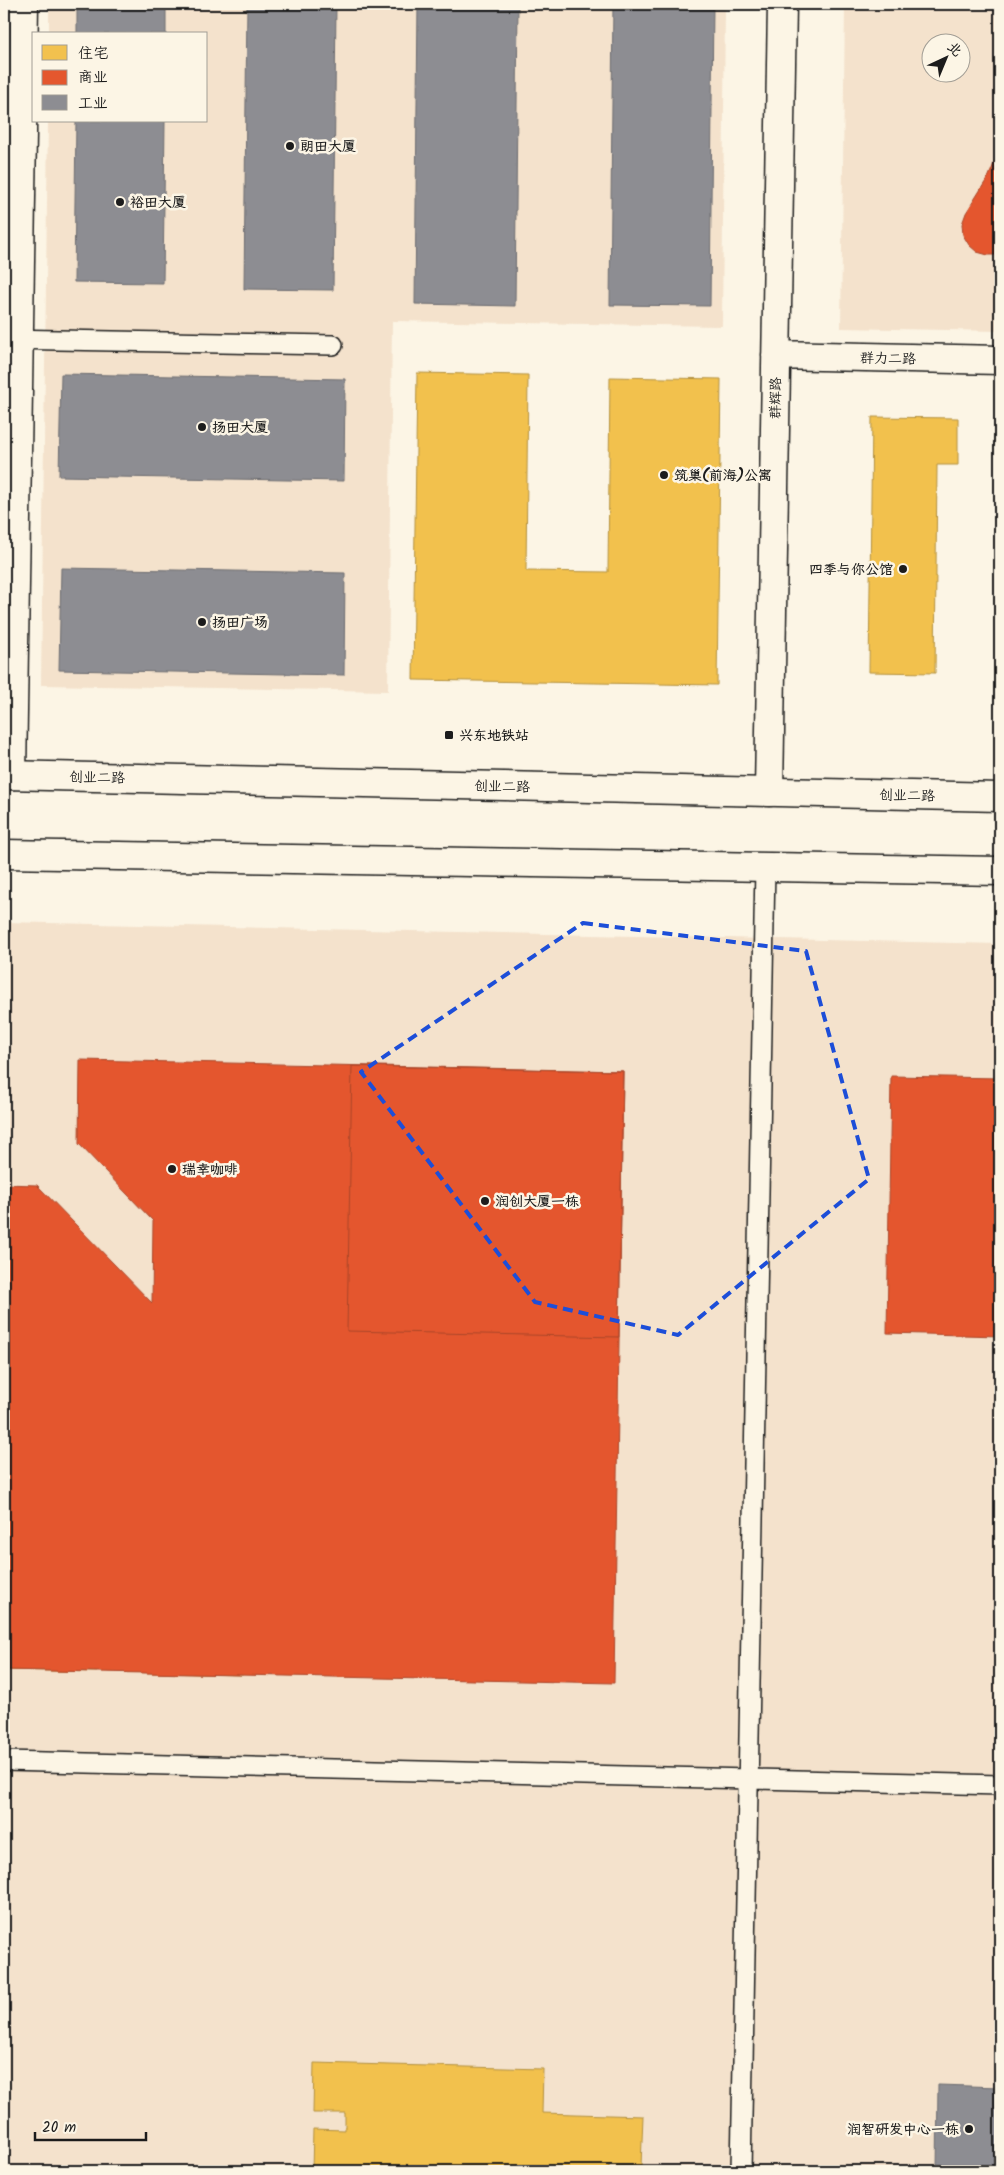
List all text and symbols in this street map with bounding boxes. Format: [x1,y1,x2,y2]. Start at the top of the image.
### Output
legend [32,32,208,122]
north arrow [922,32,972,82]
text: 北 [942,37,967,62]
text: 住宅 [78,42,108,66]
text: 商业 [78,66,108,90]
text: 工业 [78,92,108,116]
place label: 朗田大厦 [300,136,356,158]
marker: 朗田大厦 [284,140,296,152]
place label: 裕田大厦 [130,192,186,214]
marker: 裕田大厦 [114,196,126,208]
street label: 群力二路 [860,348,916,370]
street label: 群辉路 [765,377,787,419]
place label: 扬田大厦 [212,417,268,439]
marker: 扬田大厦 [196,421,208,433]
place label: 筑巢(前海)公寓 [674,465,772,487]
marker: 筑巢(前海)公寓 [658,469,670,481]
place label: 四季与你公馆 [809,559,893,581]
marker: 四季与你公馆 [897,563,909,575]
place label: 扬田广场 [212,612,268,634]
marker: 扬田广场 [196,616,208,628]
place label: 兴东地铁站 [459,725,529,747]
marker: 兴东地铁站 [443,729,455,741]
street label: 创业二路 [69,767,125,789]
street label: 创业二路 [474,776,530,798]
street label: 创业二路 [879,785,935,807]
place label: 瑞幸咖啡 [182,1159,238,1181]
marker: 瑞幸咖啡 [166,1163,178,1175]
place label: 润创大厦一栋 [495,1191,579,1213]
marker: 润创大厦一栋 [479,1195,491,1207]
scale bar [35,2110,146,2142]
text: 20 m [42,2116,76,2140]
place label: 润智研发中心一栋 [847,2119,959,2141]
marker: 润智研发中心一栋 [963,2123,975,2135]

